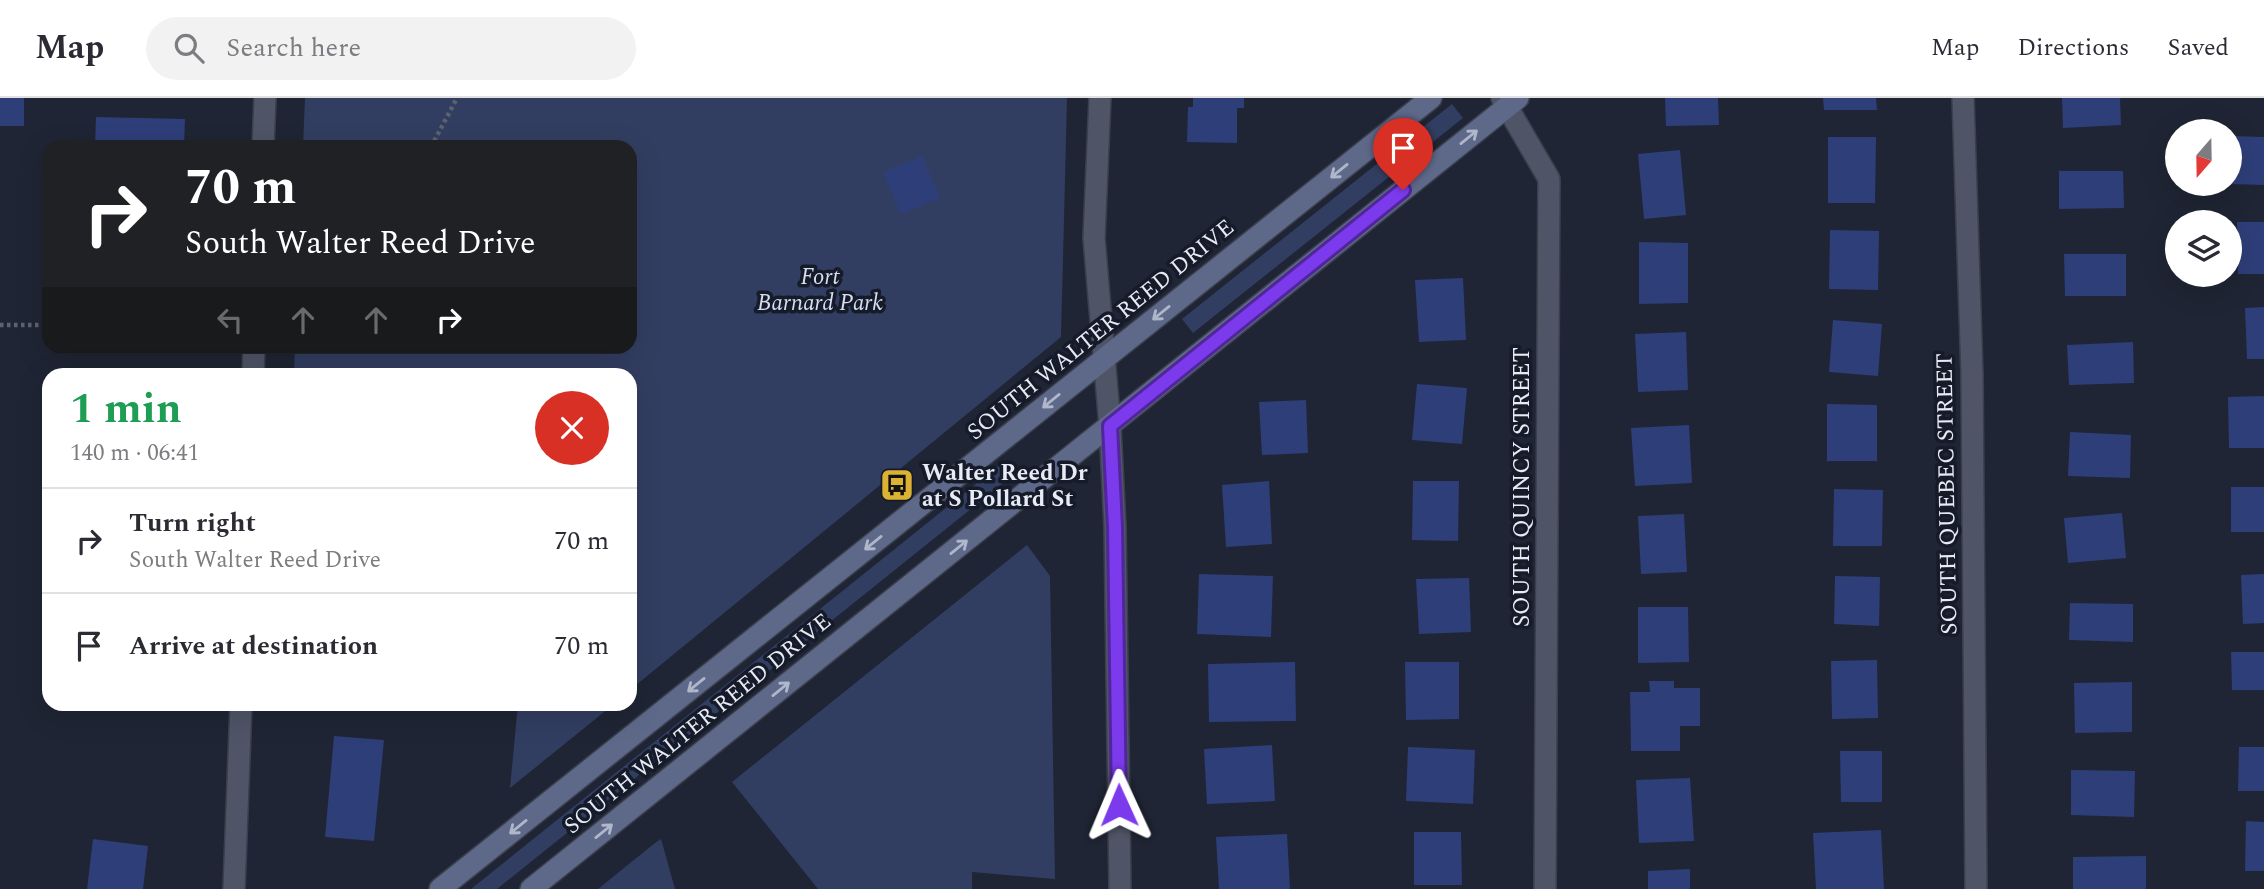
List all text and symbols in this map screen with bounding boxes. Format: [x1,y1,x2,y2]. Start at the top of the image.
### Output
search box [146,17,636,80]
text: Map [35,23,104,73]
text: Search here [226,28,361,68]
icon: search [170,29,208,67]
text: Map [1931,30,1979,66]
text: Directions [2017,30,2129,66]
text: Saved [2167,30,2229,66]
pin [1373,118,1433,190]
north arrow [2165,119,2242,196]
map controls [2165,119,2242,287]
icon: arrive [1384,129,1422,167]
one-way arrow [1459,129,1477,145]
text: 70 m [185,151,296,226]
one-way arrow [1331,163,1349,179]
icon: right [70,168,161,259]
button: layers [2165,210,2242,287]
street label: SOUTH WALTER REED DRIVE [960,211,1242,449]
text: South Walter Reed Drive [185,219,535,268]
park label: Fort Barnard Park [757,260,883,321]
icon: left [211,301,249,339]
icon: ahead [284,301,322,339]
icon: ahead [357,301,395,339]
icon: right [430,301,468,339]
one-way arrow [1153,305,1171,321]
street label: SOUTH QUINCY STREET [1505,347,1540,627]
street label: SOUTH QUEBEC STREET [1928,353,1967,635]
text: 1 min [70,378,182,441]
button: close [535,391,609,465]
one-way arrow [1043,393,1061,408]
text: 140 m · 06:41 [70,436,199,471]
place label: Walter Reed Dr at S Pollard St [922,456,1088,517]
bus stop icon: Walter Reed Dr at S Pollard St [878,466,916,504]
text: Turn right [129,503,256,543]
text: 70 m [554,521,609,561]
icon: right [70,522,108,560]
one-way arrow [865,535,883,550]
one-way arrow [949,539,968,554]
text: South Walter Reed Drive [129,543,381,578]
street label: SOUTH WALTER REED DRIVE [557,605,839,843]
text: Arrive at destination [129,626,378,666]
text: 70 m [554,626,609,666]
icon: arrive [70,627,108,665]
one-way arrow [687,677,705,693]
one-way arrow [772,681,790,696]
position arrow [1082,768,1156,842]
one-way arrow [509,819,528,834]
one-way arrow [594,823,612,839]

